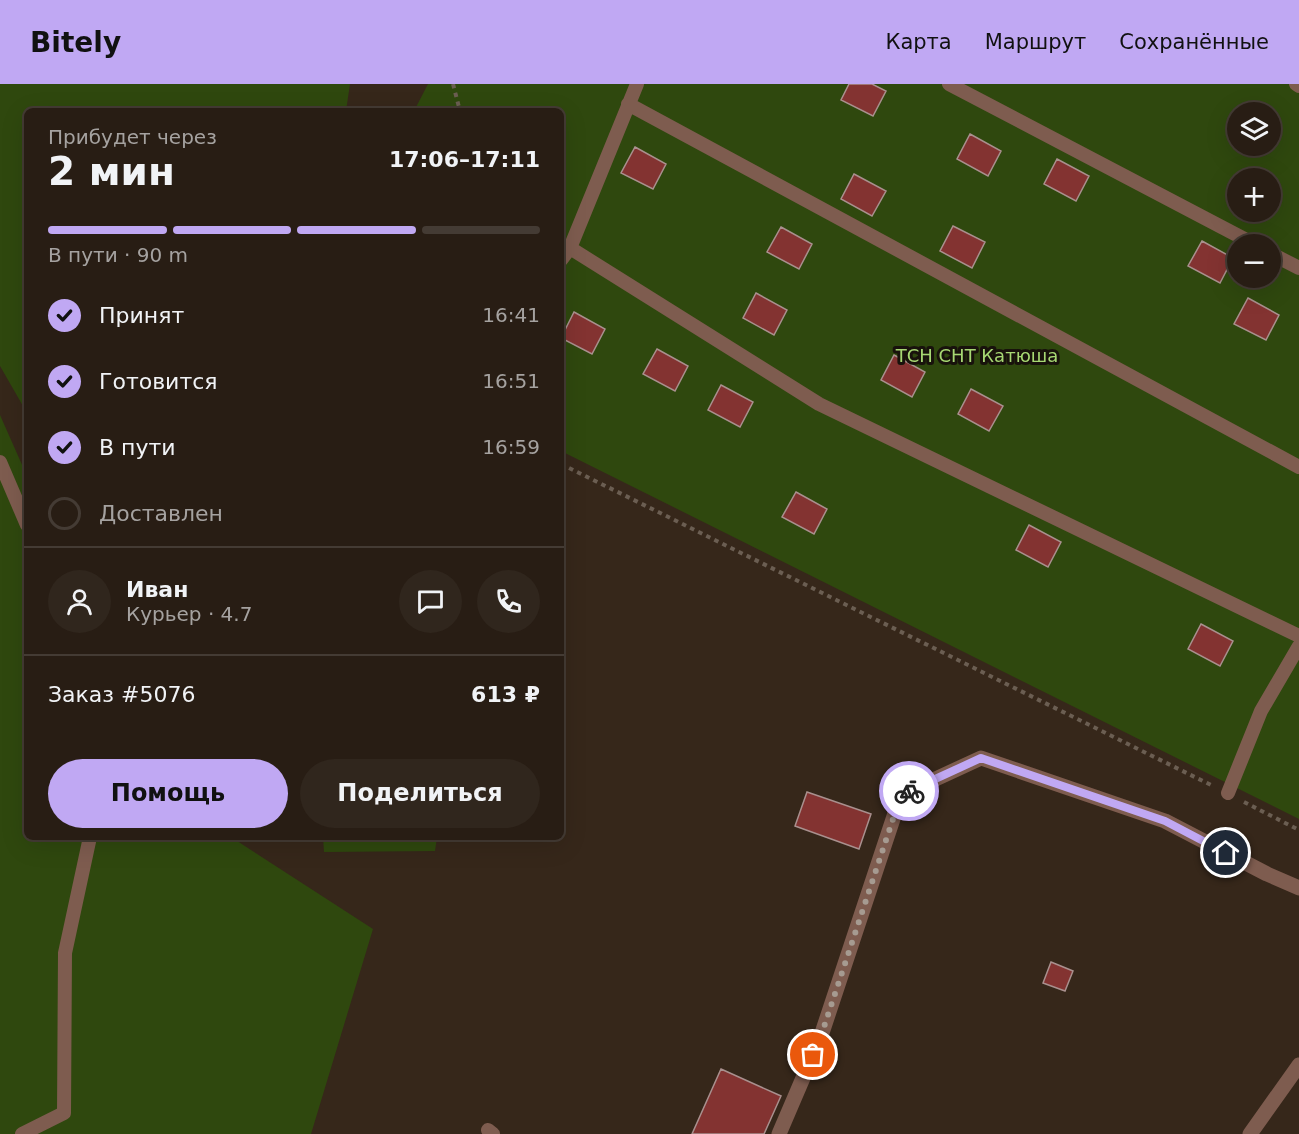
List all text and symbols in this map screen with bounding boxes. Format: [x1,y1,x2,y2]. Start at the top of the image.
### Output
text: Bitely [30,26,121,59]
text: Карта [886,30,952,54]
text: Маршрут [985,30,1086,54]
text: Сохранённые [1119,30,1269,54]
map controls [1227,102,1281,288]
button: layers [1227,102,1281,156]
text: Прибудет через [48,125,217,149]
text: 17:06–17:11 [389,147,540,172]
text: 2 мин [48,149,175,194]
button: + [1227,168,1281,222]
button: − [1227,234,1281,288]
text: В пути · 90 m [48,243,188,267]
icon: check [48,299,81,332]
text: Принят [99,303,184,328]
text: 16:41 [482,303,540,327]
park label: ТСН СНТ Катюша [895,345,1058,366]
icon: check [48,365,81,398]
text: Готовится [99,369,218,394]
text: 16:51 [482,369,540,393]
icon: check [48,431,81,464]
text: В пути [99,435,176,460]
text: 16:59 [482,435,540,459]
text: Доставлен [99,501,223,526]
button: person [48,570,111,633]
button: chat [399,570,462,633]
button: phone [477,570,540,633]
text: Иван [126,577,188,602]
text: Курьер · 4.7 [126,602,252,626]
text: Заказ #5076 [48,682,195,707]
text: 613 ₽ [471,682,540,707]
button: Помощь [48,759,288,828]
button: Поделиться [300,759,540,828]
courier [879,761,939,821]
icon: bike [893,775,926,808]
pin [1200,827,1251,878]
icon: home [1209,836,1242,869]
pin [787,1029,838,1080]
icon: bag [796,1038,829,1071]

